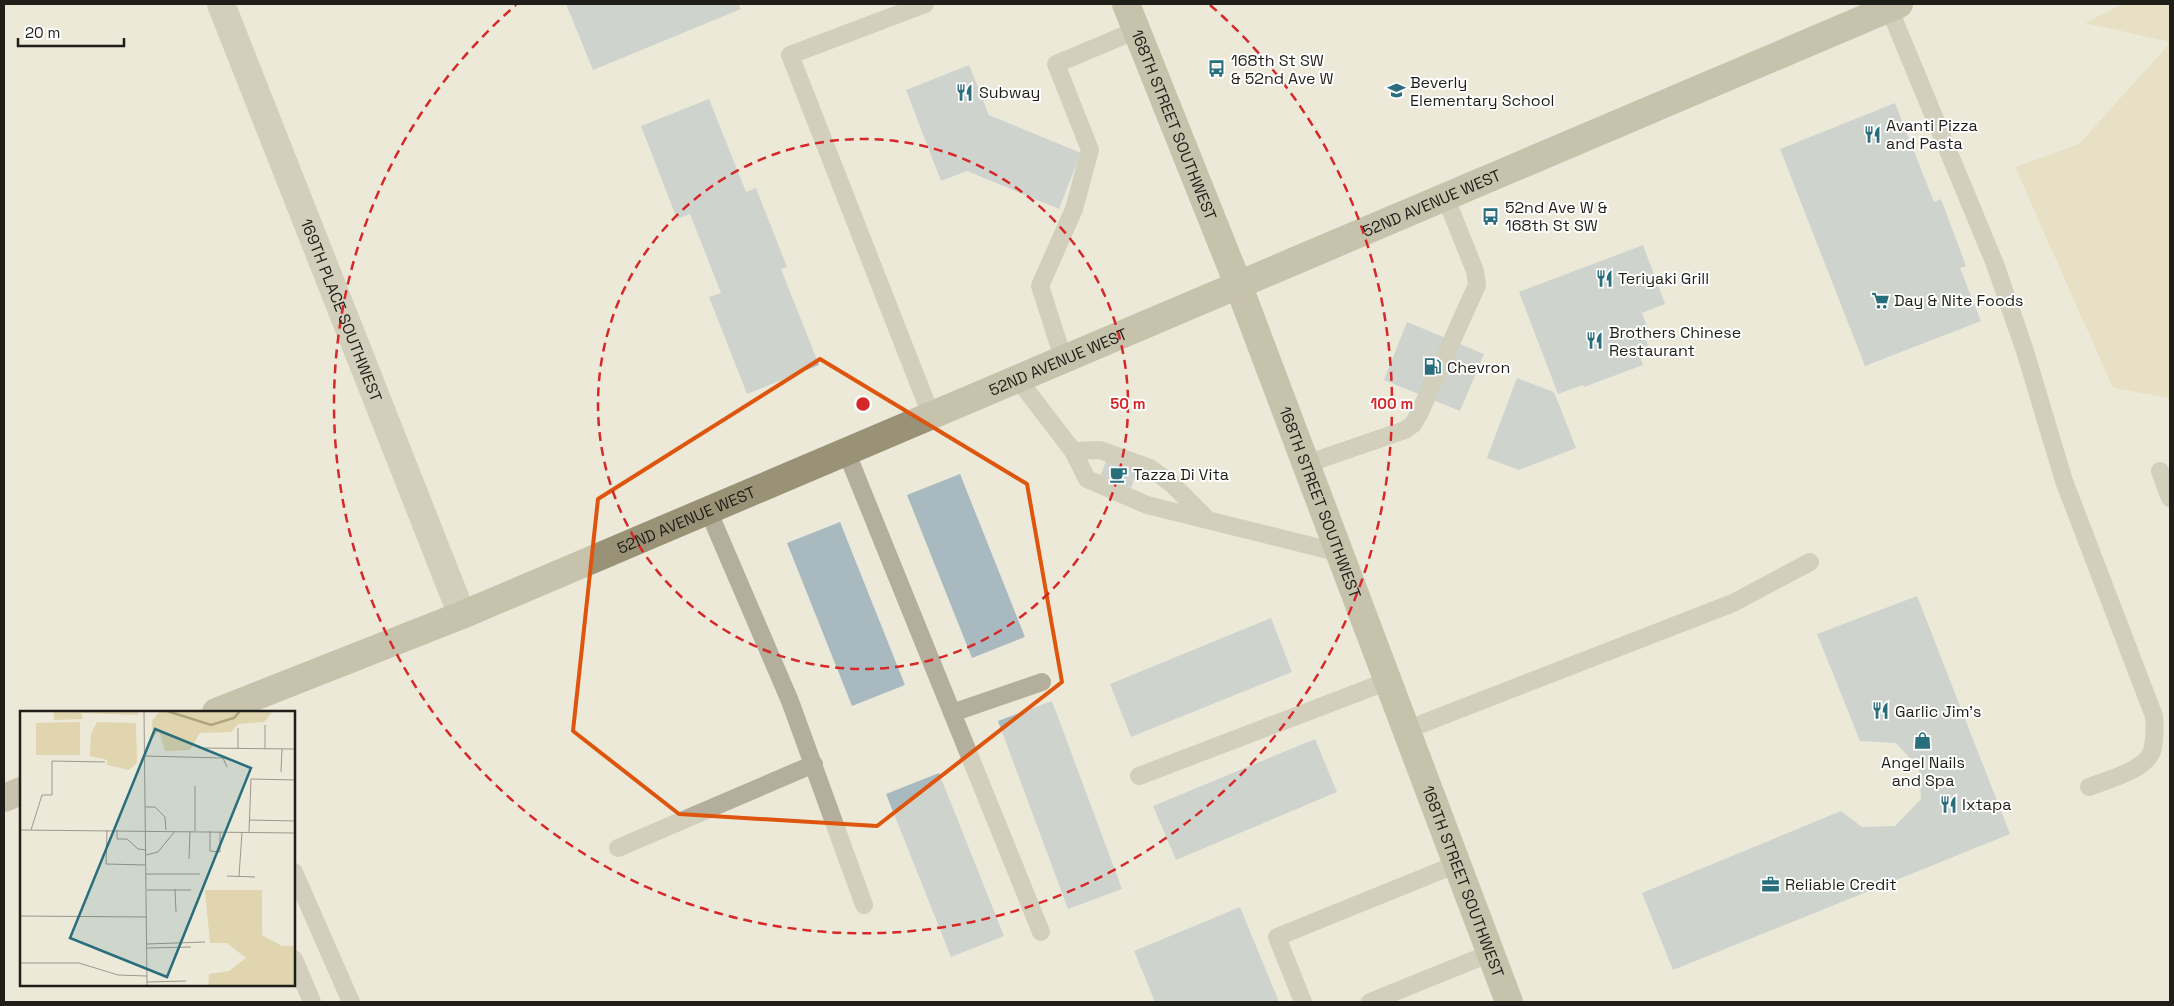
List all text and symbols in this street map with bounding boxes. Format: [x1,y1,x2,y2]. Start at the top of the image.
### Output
scale bar [18,15,124,47]
text: 20 m [25,23,60,42]
street label: 168TH STREET SOUTHWEST [1127,26,1222,223]
place label: 168th St SW & 52nd Ave W [1231,50,1333,89]
bus stop icon: 168th St SW & 52nd Ave W [1207,59,1227,79]
place label: Beverly Elementary School [1410,72,1555,111]
school or university icon: Beverly Elementary School [1386,81,1406,101]
restaurant icon: Subway [955,82,975,102]
place label: Subway [979,82,1040,103]
place label: Avanti Pizza and Pasta [1886,115,1978,154]
restaurant icon: Avanti Pizza and Pasta [1862,124,1882,144]
street label: 52ND AVENUE WEST [1359,164,1504,241]
place label: 52nd Ave W & 168th St SW [1505,197,1608,236]
bus stop icon: 52nd Ave W & 168th St SW [1481,206,1501,226]
street label: 169TH PLACE SOUTHWEST [296,216,387,405]
restaurant icon: Teriyaki Grill [1594,268,1614,288]
place label: Teriyaki Grill [1618,268,1709,289]
supermarket icon: Day & Nite Foods [1870,290,1890,310]
place label: Day & Nite Foods [1894,290,2024,311]
place label: Brothers Chinese Restaurant [1609,322,1741,361]
street label: 52ND AVENUE WEST [985,323,1130,400]
restaurant icon: Brothers Chinese Restaurant [1585,331,1605,351]
fuel station icon: Chevron [1423,357,1443,377]
place label: Chevron [1447,357,1510,378]
text: 50 m [1110,394,1146,413]
text: 100 m [1371,394,1413,413]
centre of rings [854,395,872,413]
street label: 168TH STREET SOUTHWEST [1275,404,1366,601]
cafe icon: Tazza Di Vita [1109,464,1129,484]
place label: Tazza Di Vita [1133,464,1229,485]
street label: 52ND AVENUE WEST [614,481,759,558]
restaurant icon: Garlic Jim's [1871,701,1891,721]
place label: Garlic Jim's [1895,701,1981,722]
inset map [20,711,295,986]
shop icon: Angel Nails and Spa [1913,730,1933,750]
place label: Angel Nails and Spa [1881,752,1965,791]
street label: 168TH STREET SOUTHWEST [1418,782,1509,980]
restaurant icon: Ixtapa [1938,794,1958,814]
place label: Ixtapa [1962,794,2011,815]
office icon: Reliable Credit [1761,874,1781,894]
place label: Reliable Credit [1785,874,1897,895]

